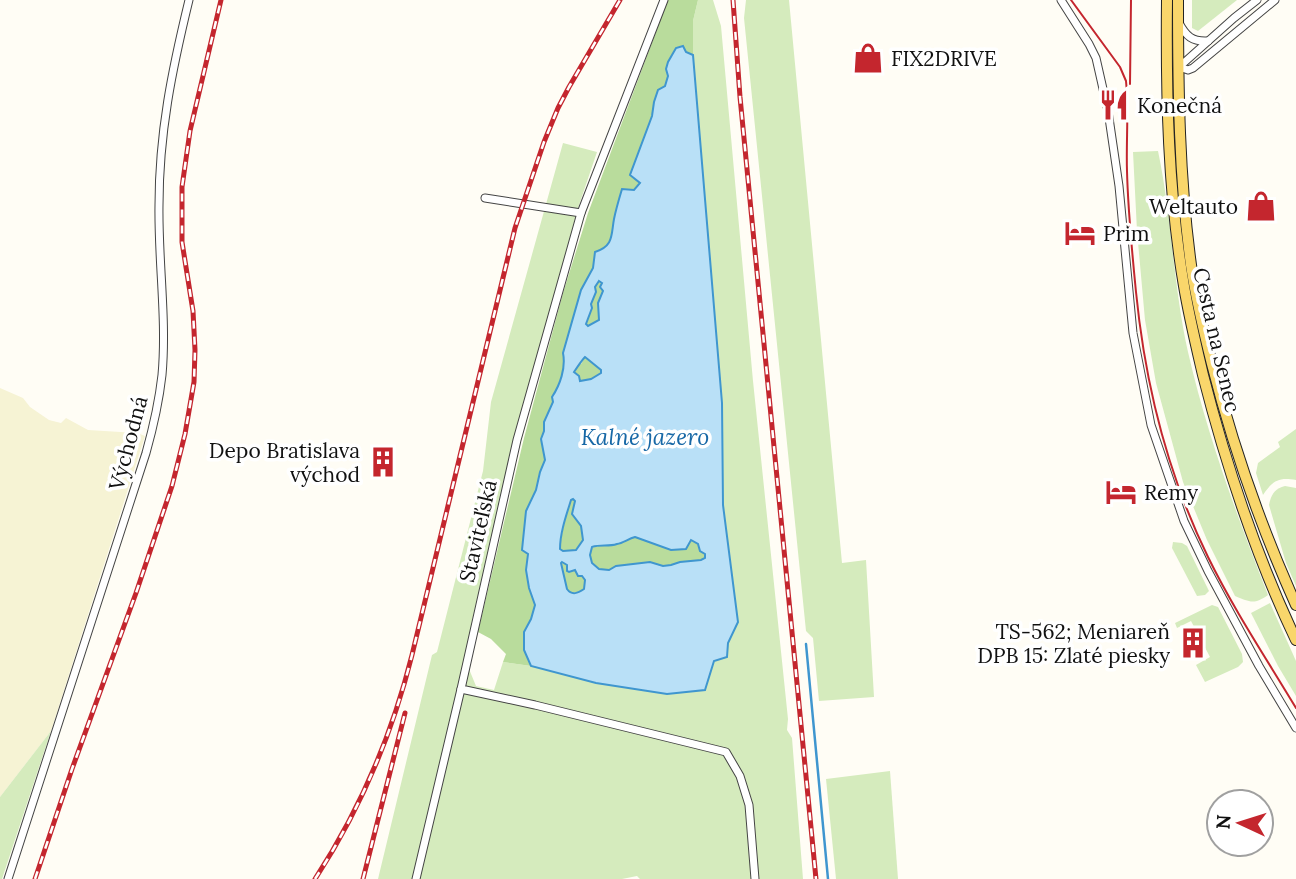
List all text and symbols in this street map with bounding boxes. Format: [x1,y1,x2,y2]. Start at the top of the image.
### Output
shop icon: FIX2DRIVE [851,41,885,75]
place label: FIX2DRIVE [891,45,997,72]
restaurant icon: Konečná [1097,88,1131,122]
place label: Konečná [1137,92,1222,119]
shop icon: Weltauto [1244,189,1278,223]
place label: Weltauto [1149,193,1238,220]
hotel icon: Prim [1063,216,1097,250]
place label: Prim [1103,220,1150,247]
street label: Cesta na Senec [1187,265,1247,415]
street label: Východná [102,393,154,494]
water label: Kalné jazero [581,422,709,451]
place label: Depo Bratislava východ [209,437,360,488]
building icon: Depo Bratislava východ [366,445,400,479]
hotel icon: Remy [1104,475,1138,509]
street label: Staviteľská [453,477,503,585]
place label: Remy [1144,479,1198,506]
place label: TS-562; Meniareň DPB 15: Zlaté piesky [977,618,1170,669]
building icon: TS-562; Meniareň DPB 15: Zlaté piesky [1176,626,1210,660]
north arrow [1205,788,1275,858]
text: N [1211,813,1236,830]

